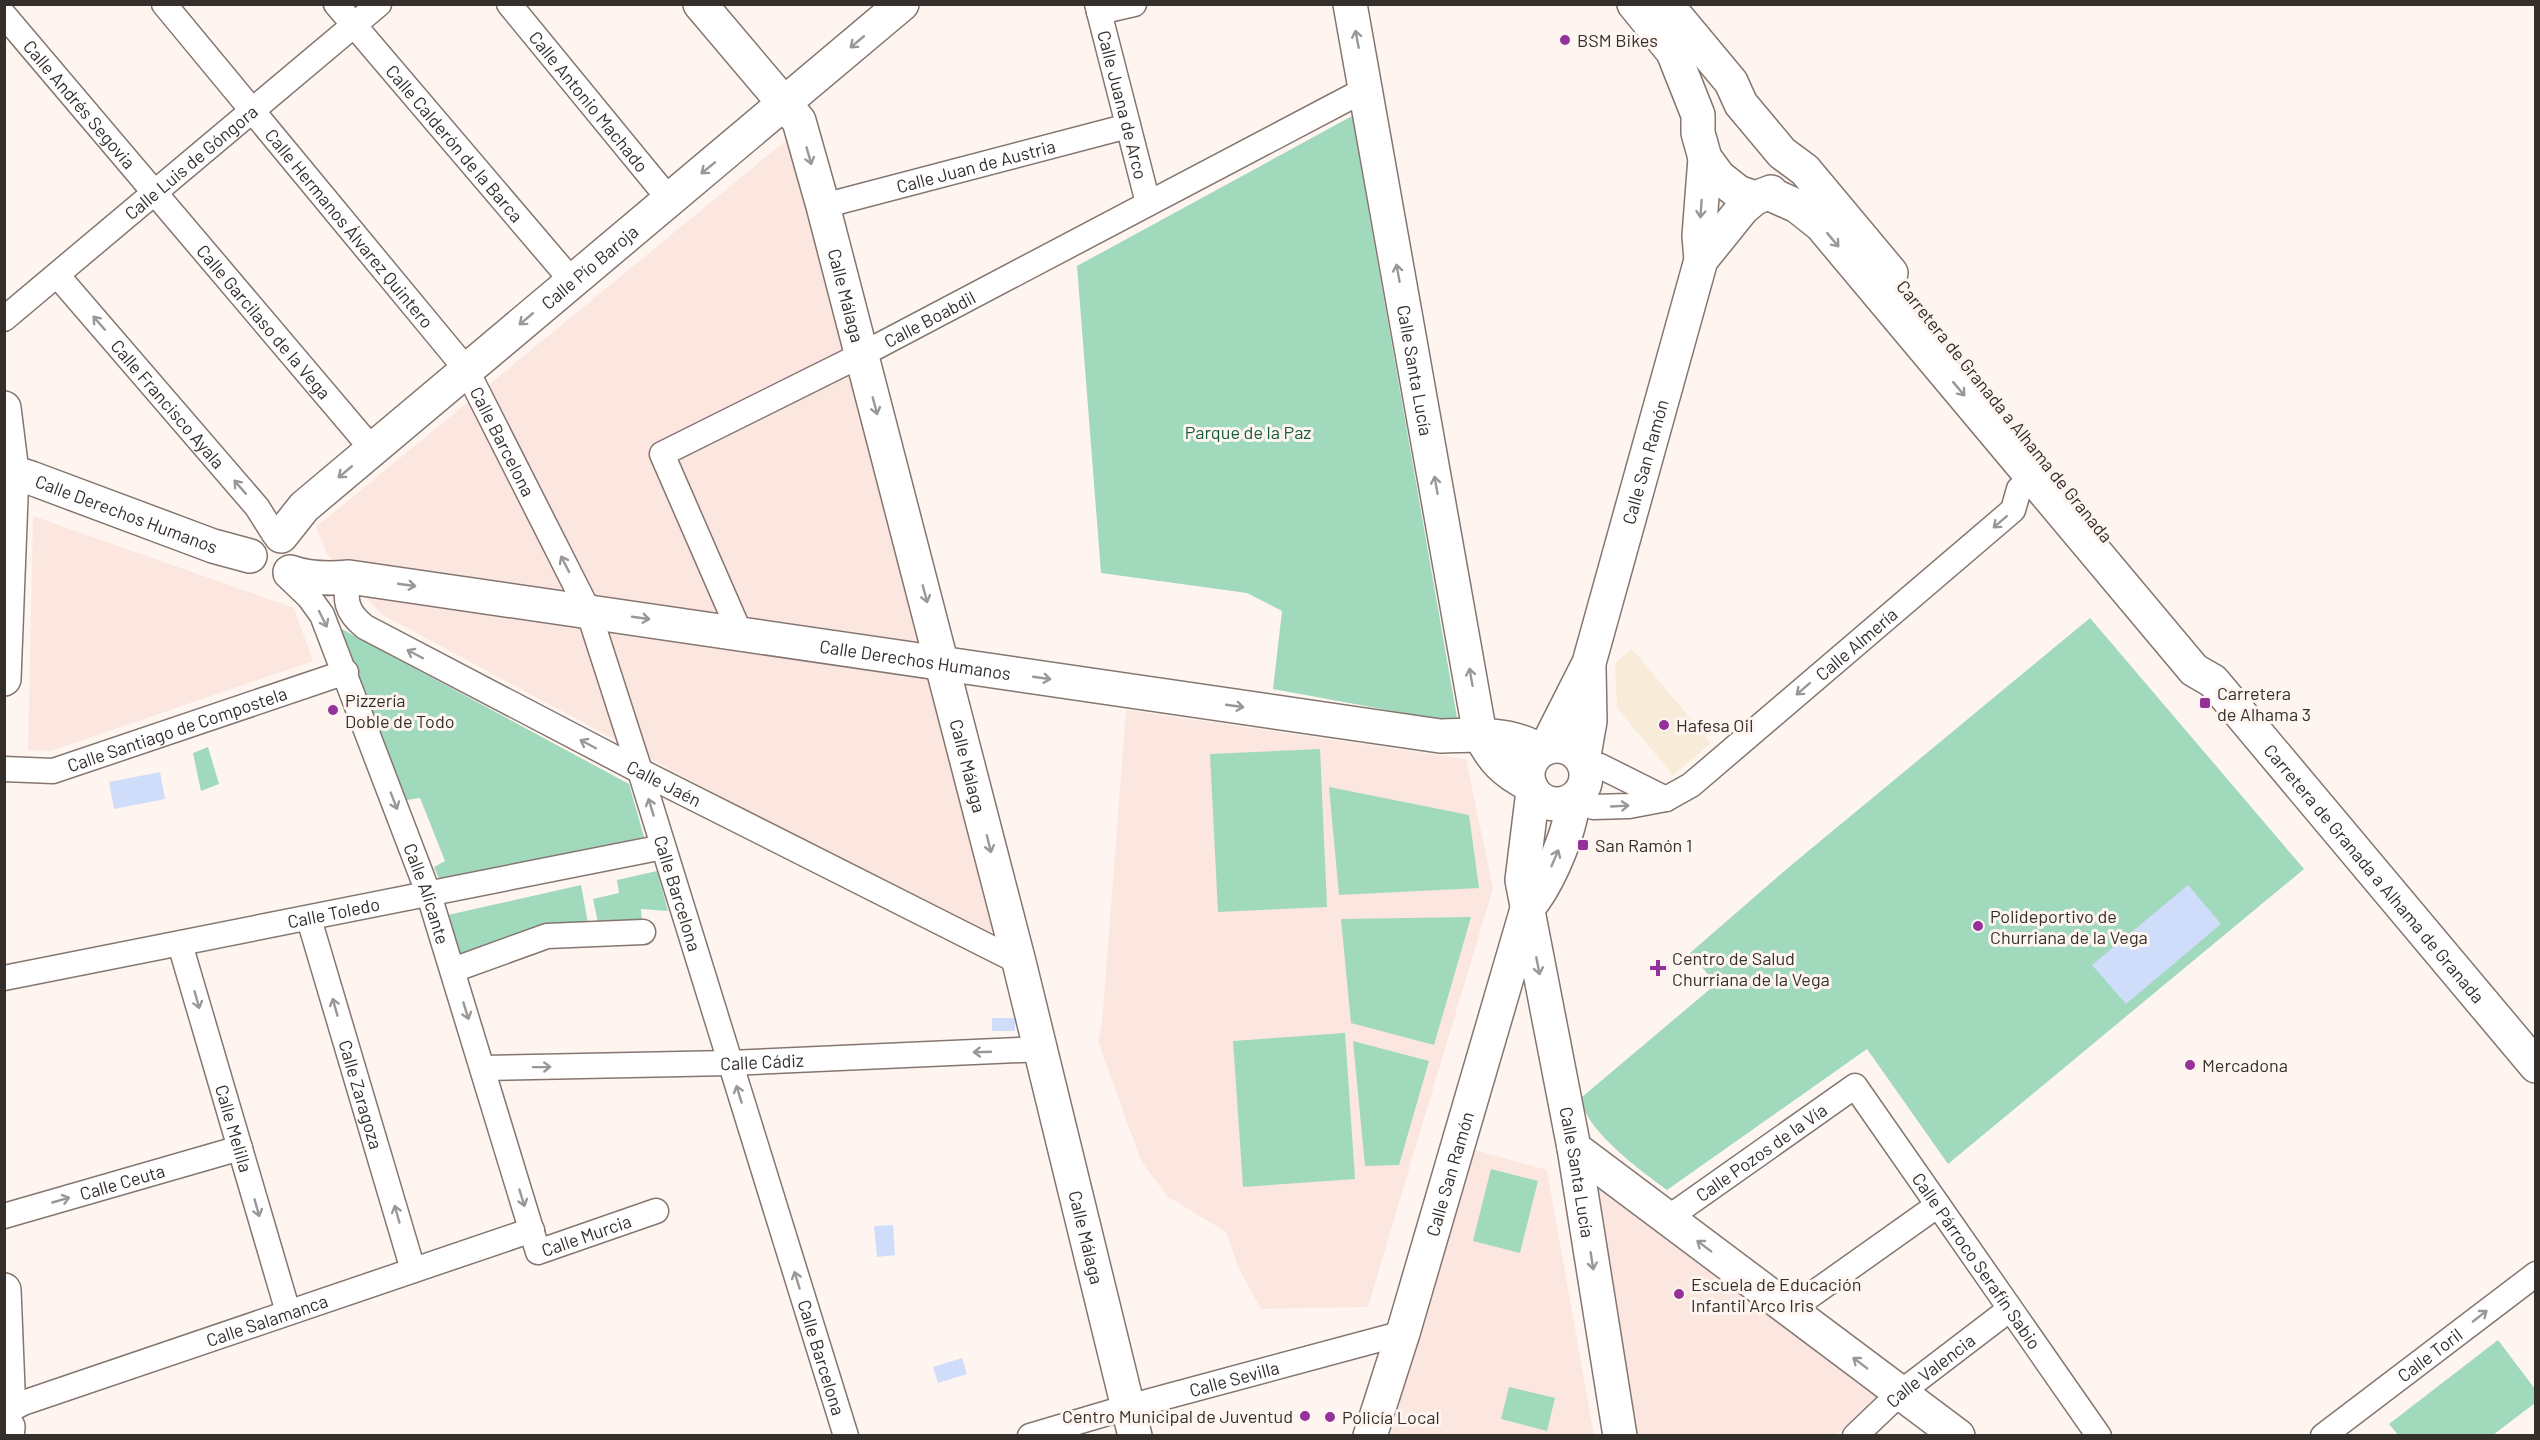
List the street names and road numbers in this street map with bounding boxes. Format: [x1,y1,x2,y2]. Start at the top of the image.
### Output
street label: Calle Antonio Machado [525,26,653,176]
street label: Calle Juana de Arco [1093,28,1152,182]
street label: Calle Andrés Segovia [19,35,140,173]
street label: Calle Calderón de la Barca [381,60,528,227]
street label: Calle Luis de Góngora [120,100,262,224]
street label: Calle Hermanos Álvarez Quintero [261,124,438,332]
street label: Calle Juan de Austria [894,135,1058,197]
street label: Calle Pío Baroja [537,220,642,314]
street label: Calle Garcilaso de la Vega [192,240,336,403]
street label: Calle Málaga [824,246,869,345]
street label: Carretera de Granada a Alhama de Granada [1892,275,2118,547]
street label: Calle Boabdil [880,286,979,352]
street label: Calle Santa Lucía [1393,303,1438,437]
street label: Calle Francisco Ayala [106,335,230,473]
street label: Calle Barcelona [466,383,540,500]
street label: Calle San Ramón [1617,397,1673,527]
street label: Calle Derechos Humanos [32,470,221,558]
street label: Calle Almería [1811,603,1902,685]
street label: Calle Derechos Humanos [818,635,1012,684]
street label: Calle Santiago de Compostela [64,682,290,776]
street label: Calle Málaga [945,717,991,815]
street label: Carretera de Granada a Alhama de Granada [2260,739,2489,1007]
street label: Calle Jaén [623,755,705,811]
street label: Calle Barcelona [650,833,706,954]
street label: Calle Alicante [399,840,454,947]
street label: Calle Toledo [285,893,382,932]
street label: Calle Zaragoza [334,1037,388,1152]
street label: Calle Cádiz [720,1049,804,1074]
street label: Calle Melilla [211,1082,257,1175]
street label: Calle Pozos de la Vía [1691,1098,1831,1206]
street label: Calle Santa Lucía [1555,1105,1599,1239]
street label: Calle San Ramón [1421,1109,1478,1239]
street label: Calle Ceuta [77,1159,167,1205]
street label: Calle Párroco Serafín Sabio [1908,1168,2046,1353]
street label: Calle Málaga [1064,1188,1108,1286]
street label: Calle Murcia [538,1210,634,1261]
street label: Calle Salamanca [203,1289,330,1351]
street label: Calle Barcelona [793,1297,850,1418]
street label: Calle Toril [2393,1323,2466,1387]
street label: Calle Valencia [1881,1329,1979,1412]
street label: Calle Sevilla [1187,1356,1281,1401]

